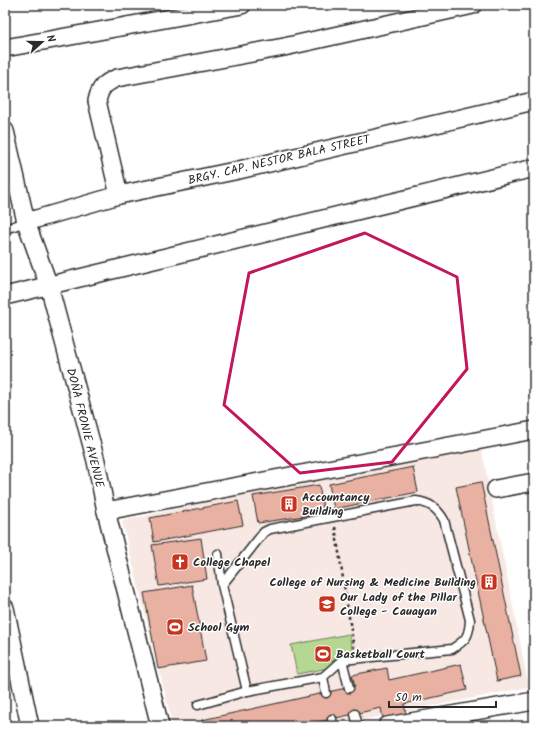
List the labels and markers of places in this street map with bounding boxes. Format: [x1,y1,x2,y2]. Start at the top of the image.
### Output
place label: Accountancy Building [302,488,370,521]
building icon: Accountancy Building [279,494,299,514]
church icon: College Chapel [170,552,190,572]
place label: College Chapel [193,553,271,572]
building icon: College of Nursing & Medicine Building [479,572,499,592]
place label: College of Nursing & Medicine Building [269,573,476,592]
place label: Our Lady of the Pillar College - Cauayan [340,588,457,621]
school or university icon: Our Lady of the Pillar College - Cauayan [317,594,337,614]
sports icon: School Gym [165,617,185,637]
place label: School Gym [188,618,249,637]
sports icon: Basketball Court [313,644,333,664]
place label: Basketball Court [336,645,425,664]

